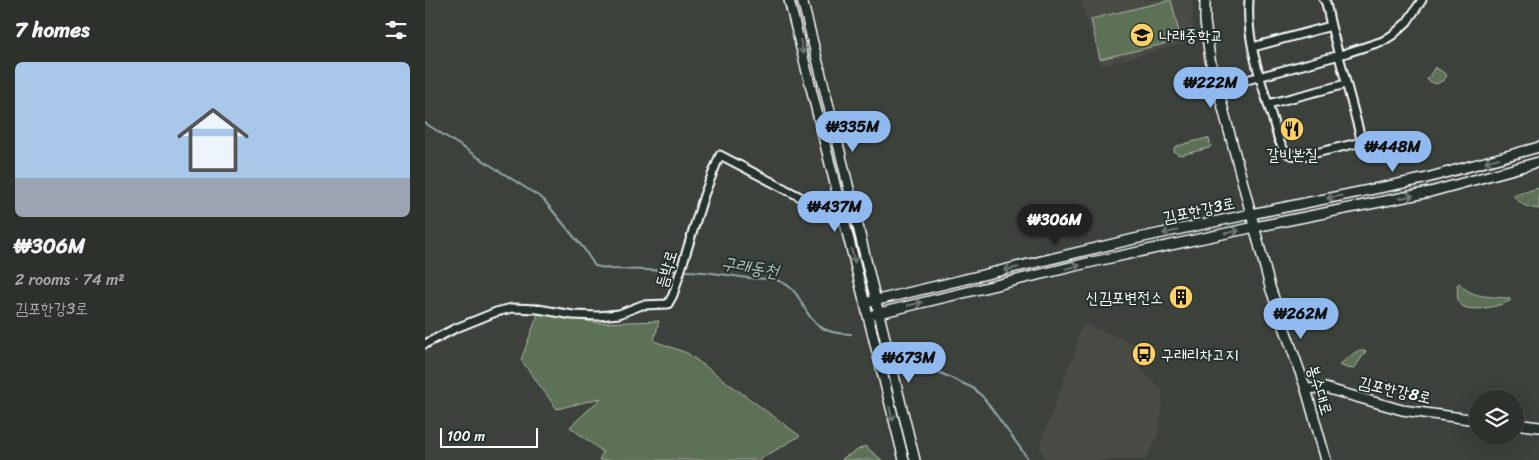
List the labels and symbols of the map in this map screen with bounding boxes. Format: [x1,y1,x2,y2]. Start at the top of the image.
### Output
place label: 나래중학교 [1159,21,1223,50]
school or university icon: 나래중학교 [1129,22,1155,48]
one-way arrow [797,39,807,55]
pin: ₩222M [1176,66,1246,109]
pin: ₩335M [818,110,888,153]
restaurant icon: 갈비본질 [1279,116,1305,142]
pin: ₩448M [1358,130,1428,173]
place label: 갈비본질 [1266,140,1318,169]
one-way arrow [1484,156,1500,166]
street label: 김포한강3로 [1160,188,1238,232]
pin: ₩437M [800,190,870,233]
one-way arrow [1398,191,1414,201]
one-way arrow [1326,193,1342,203]
pin: ₩306M [1020,204,1090,246]
one-way arrow [1224,226,1240,236]
one-way arrow [1162,228,1178,237]
street label: 듬박로 [646,246,686,292]
water label: 구래동천 [719,247,783,288]
one-way arrow [849,247,858,263]
one-way arrow [1065,262,1081,271]
one-way arrow [1004,265,1020,274]
place label: 신김포변전소 [1086,283,1163,312]
building icon: 신김포변전소 [1168,284,1194,310]
pin: ₩262M [1266,298,1336,340]
one-way arrow [907,299,923,308]
place label: 구래리차고지 [1161,340,1238,369]
bus stop icon: 구래리차고지 [1131,341,1157,367]
pin: ₩673M [874,342,944,384]
street label: 봉수대로 [1299,361,1341,419]
street label: 김포한강8로 [1356,368,1434,412]
one-way arrow [887,405,897,421]
scale bar [440,425,537,448]

